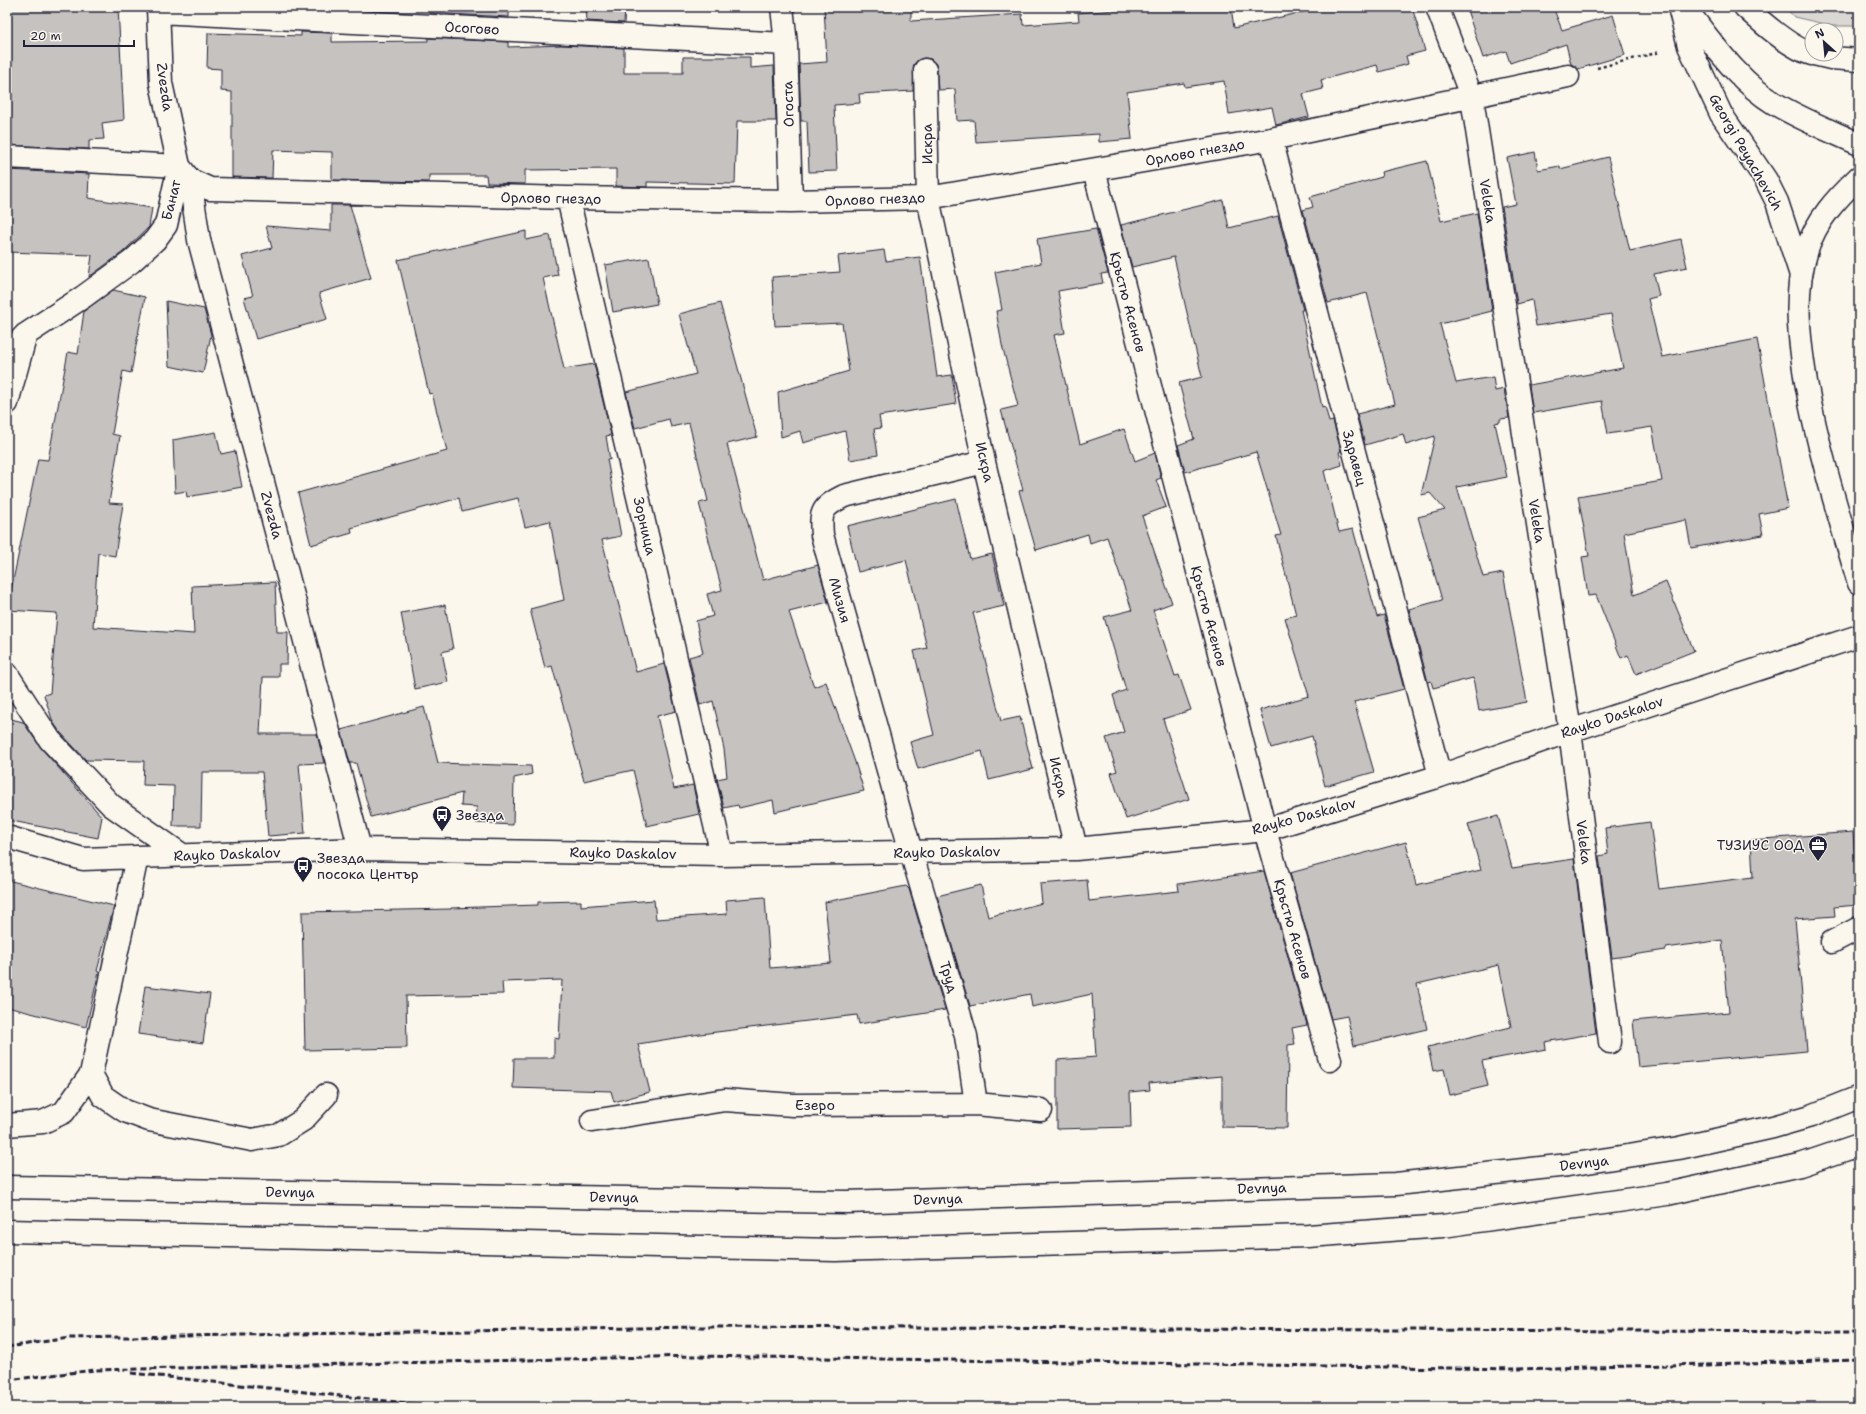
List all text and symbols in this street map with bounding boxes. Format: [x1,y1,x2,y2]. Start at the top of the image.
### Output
street label: Осогово [444,18,500,38]
scale bar [24,22,134,48]
north arrow [1804,22,1844,62]
text: N [1812,25,1827,42]
text: 20 m [30,28,61,44]
street label: Zvezda [153,62,177,113]
street label: Огоста [778,80,798,127]
street label: Georgi Peyachevich [1705,91,1787,213]
street label: Искра [918,123,936,164]
street label: Орлово гнездо [1144,134,1246,170]
street label: Банат [157,177,185,222]
street label: Veleka [1476,178,1500,225]
street label: Орлово гнездо [501,188,601,208]
street label: Орлово гнездо [824,188,926,210]
street label: Кръстю Асенов [1106,250,1150,354]
street label: Здравец [1339,428,1371,488]
street label: Искра [972,440,998,484]
street label: Zvezda [257,489,287,541]
street label: Зорница [630,495,661,557]
street label: Veleka [1525,498,1549,545]
street label: Кръстю Асенов [1187,564,1231,668]
street label: Мизия [825,575,855,625]
street label: Rayko Daskalov [1558,692,1666,742]
street label: Искра [1046,755,1072,799]
street label: Rayko Daskalov [1250,793,1358,839]
bus stop icon: Звезда [431,804,453,832]
place label: Звезда [456,806,504,824]
street label: Veleka [1572,819,1596,865]
office icon: ТУЗИУС ООД [1807,834,1829,862]
place label: ТУЗИУС ООД [1717,836,1804,854]
street label: Rayko Daskalov [893,842,1001,862]
street label: Rayko Daskalov [173,843,281,865]
street label: Rayko Daskalov [569,843,677,863]
place label: Звезда посока Център [317,849,419,883]
bus stop icon: Звезда посока Център [292,855,314,883]
street label: Кръстю Асенов [1270,877,1316,981]
street label: Труд [936,959,962,995]
street label: Езеро [795,1096,835,1114]
street label: Devnya [1558,1151,1610,1175]
street label: Devnya [1237,1178,1287,1198]
street label: Devnya [265,1183,315,1201]
street label: Devnya [589,1188,639,1206]
street label: Devnya [913,1189,963,1209]

